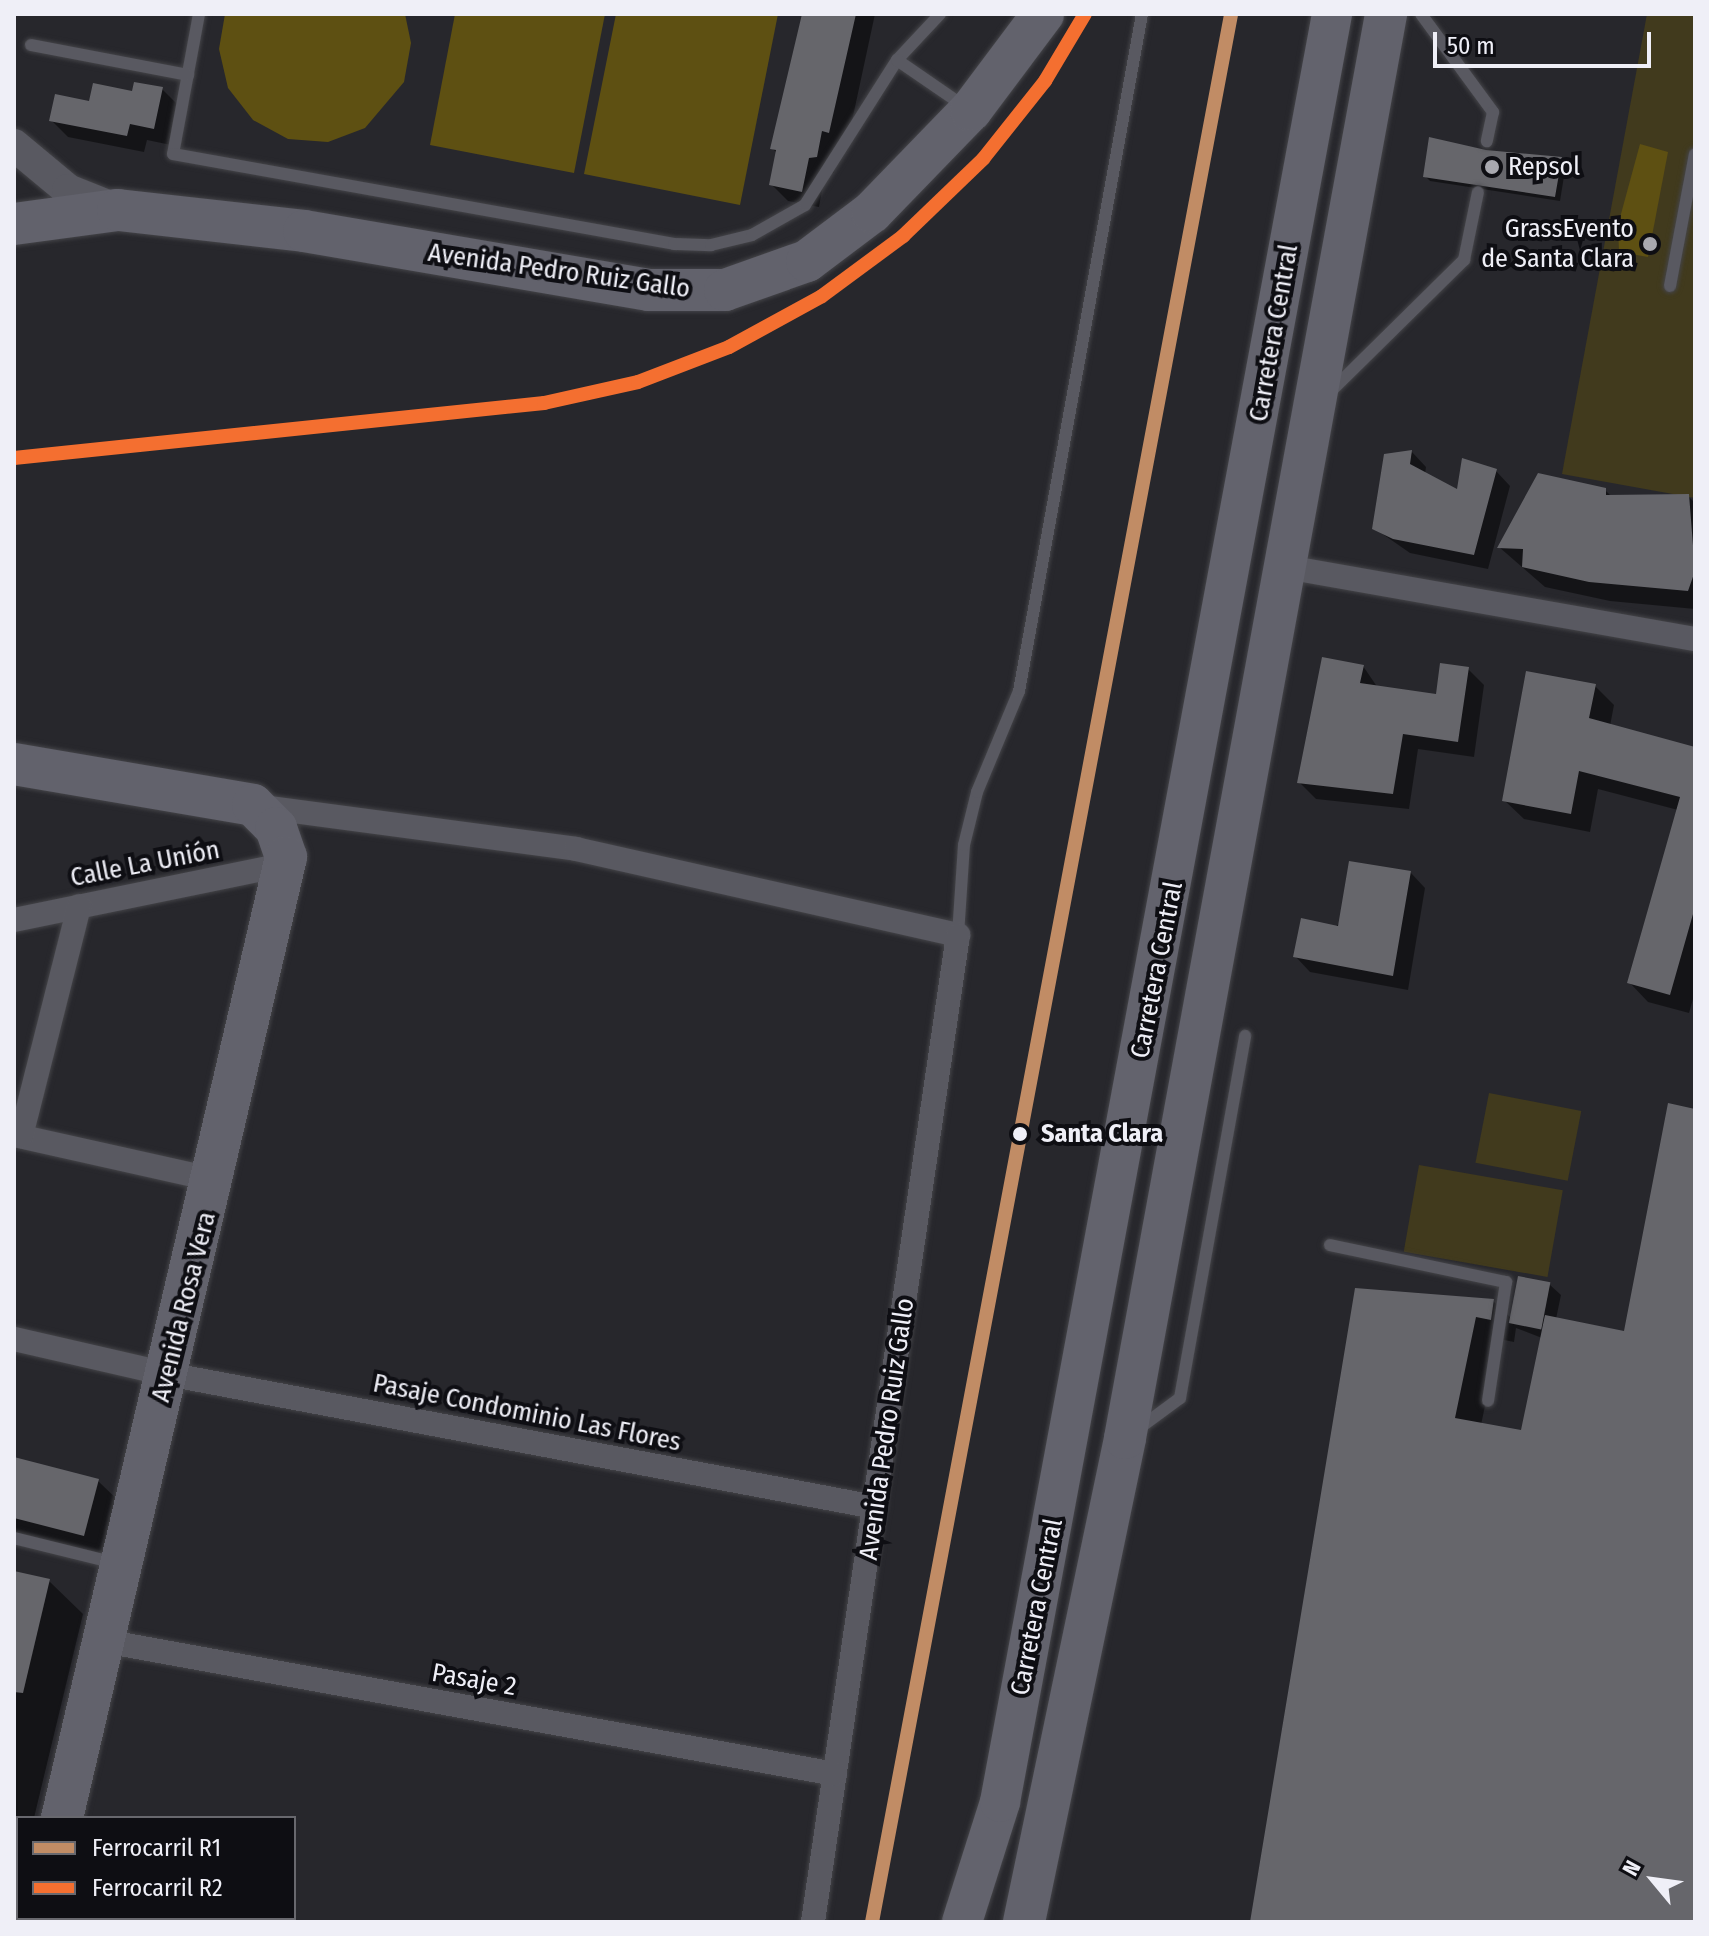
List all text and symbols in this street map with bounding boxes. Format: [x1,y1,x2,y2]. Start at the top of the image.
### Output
scale bar [1437,16,1655,66]
text: 50 m [1447,32,1495,60]
place label: Repsol [1508,151,1580,183]
marker: Repsol [1483,158,1501,176]
place label: GrassEvento de Santa Clara [1481,213,1634,274]
marker: GrassEvento de Santa Clara [1641,235,1659,253]
street label: Avenida Pedro Ruiz Gallo [426,237,692,305]
street label: Carretera Central [1243,242,1305,424]
street label: Calle La Unión [68,834,222,894]
street label: Carretera Central [1125,879,1189,1061]
place label: Santa Clara [1041,1118,1163,1150]
marker: Santa Clara [1006,1120,1034,1148]
street label: Avenida Rosa Vera [145,1209,223,1405]
street label: Avenida Pedro Ruiz Gallo [853,1296,921,1562]
street label: Pasaje Condominio Las Flores [370,1368,684,1458]
street label: Carretera Central [1005,1516,1069,1698]
street label: Pasaje 2 [429,1657,519,1703]
legend [16,1816,296,1920]
text: Ferrocarril R1 [92,1834,221,1862]
north arrow [1613,1840,1693,1920]
text: N [1617,1856,1647,1880]
text: Ferrocarril R2 [92,1874,222,1902]

